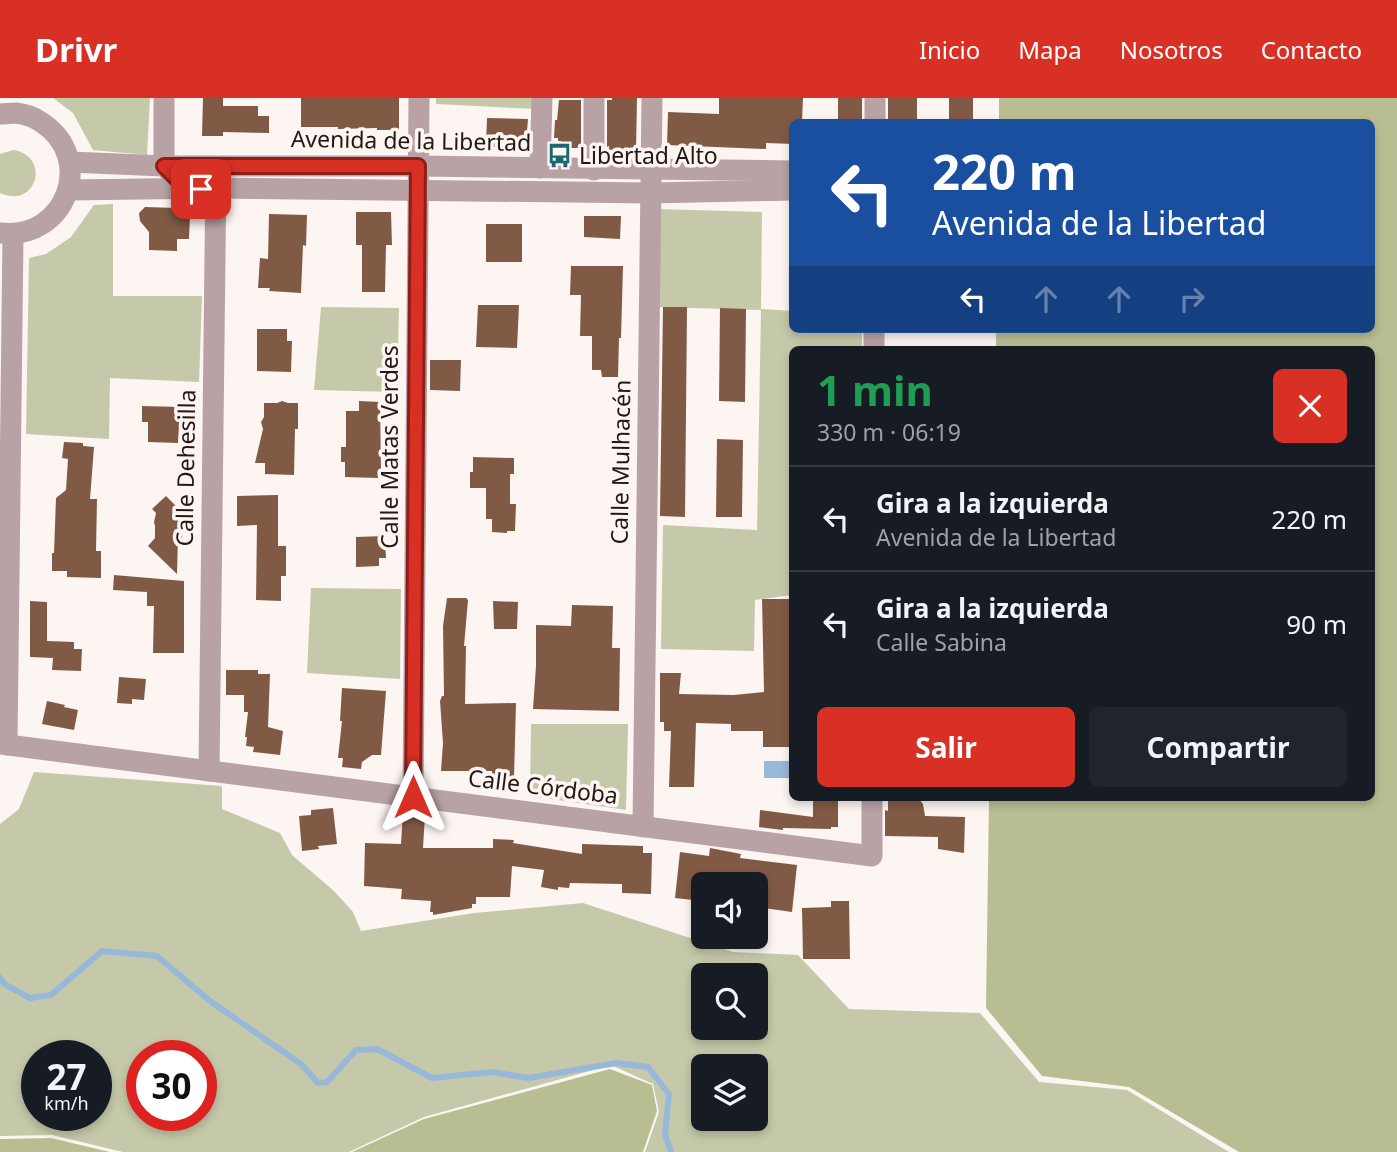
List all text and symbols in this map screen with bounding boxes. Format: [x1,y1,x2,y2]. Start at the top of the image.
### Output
text: Drivr [35,27,117,72]
text: Inicio [919,33,980,66]
text: Mapa [1018,33,1082,66]
text: Nosotros [1120,33,1223,66]
text: Contacto [1261,33,1362,66]
street label: Avenida de la Libertad [291,122,531,158]
text: 220 m [932,138,1077,204]
place label: Libertad Alto [579,139,718,171]
bus stop icon: Libertad Alto [545,142,573,170]
icon: left [817,147,908,238]
pin [171,159,231,219]
icon: arrive [182,170,220,208]
text: Avenida de la Libertad [932,201,1266,244]
icon: left [954,280,992,318]
icon: ahead [1027,280,1065,318]
icon: ahead [1100,280,1138,318]
icon: right [1173,280,1211,318]
street label: Calle Matas Verdes [373,345,405,549]
text: 1 min [817,361,933,418]
button: close [1273,369,1347,443]
street label: Calle Mulhacén [603,379,637,545]
street label: Calle Dehesilla [168,389,202,547]
text: 330 m · 06:19 [817,416,961,448]
text: Gira a la izquierda [876,485,1109,521]
icon: left [817,500,855,538]
text: 220 m [1271,501,1347,537]
text: Avenida de la Libertad [876,521,1116,553]
text: Gira a la izquierda [876,590,1109,626]
icon: left [817,605,855,643]
text: 90 m [1286,606,1347,642]
text: Calle Sabina [876,626,1007,658]
button: Salir [817,707,1075,787]
button: Compartir [1089,707,1347,787]
position arrow [376,760,450,834]
street label: Calle Córdoba [466,761,620,811]
map controls [691,872,768,1131]
button: sound [691,872,768,949]
button: search [691,963,768,1040]
speed limit sign: 30 [126,1040,217,1131]
text: 27 [46,1053,87,1100]
button: layers [691,1054,768,1131]
text: km/h [44,1091,89,1115]

